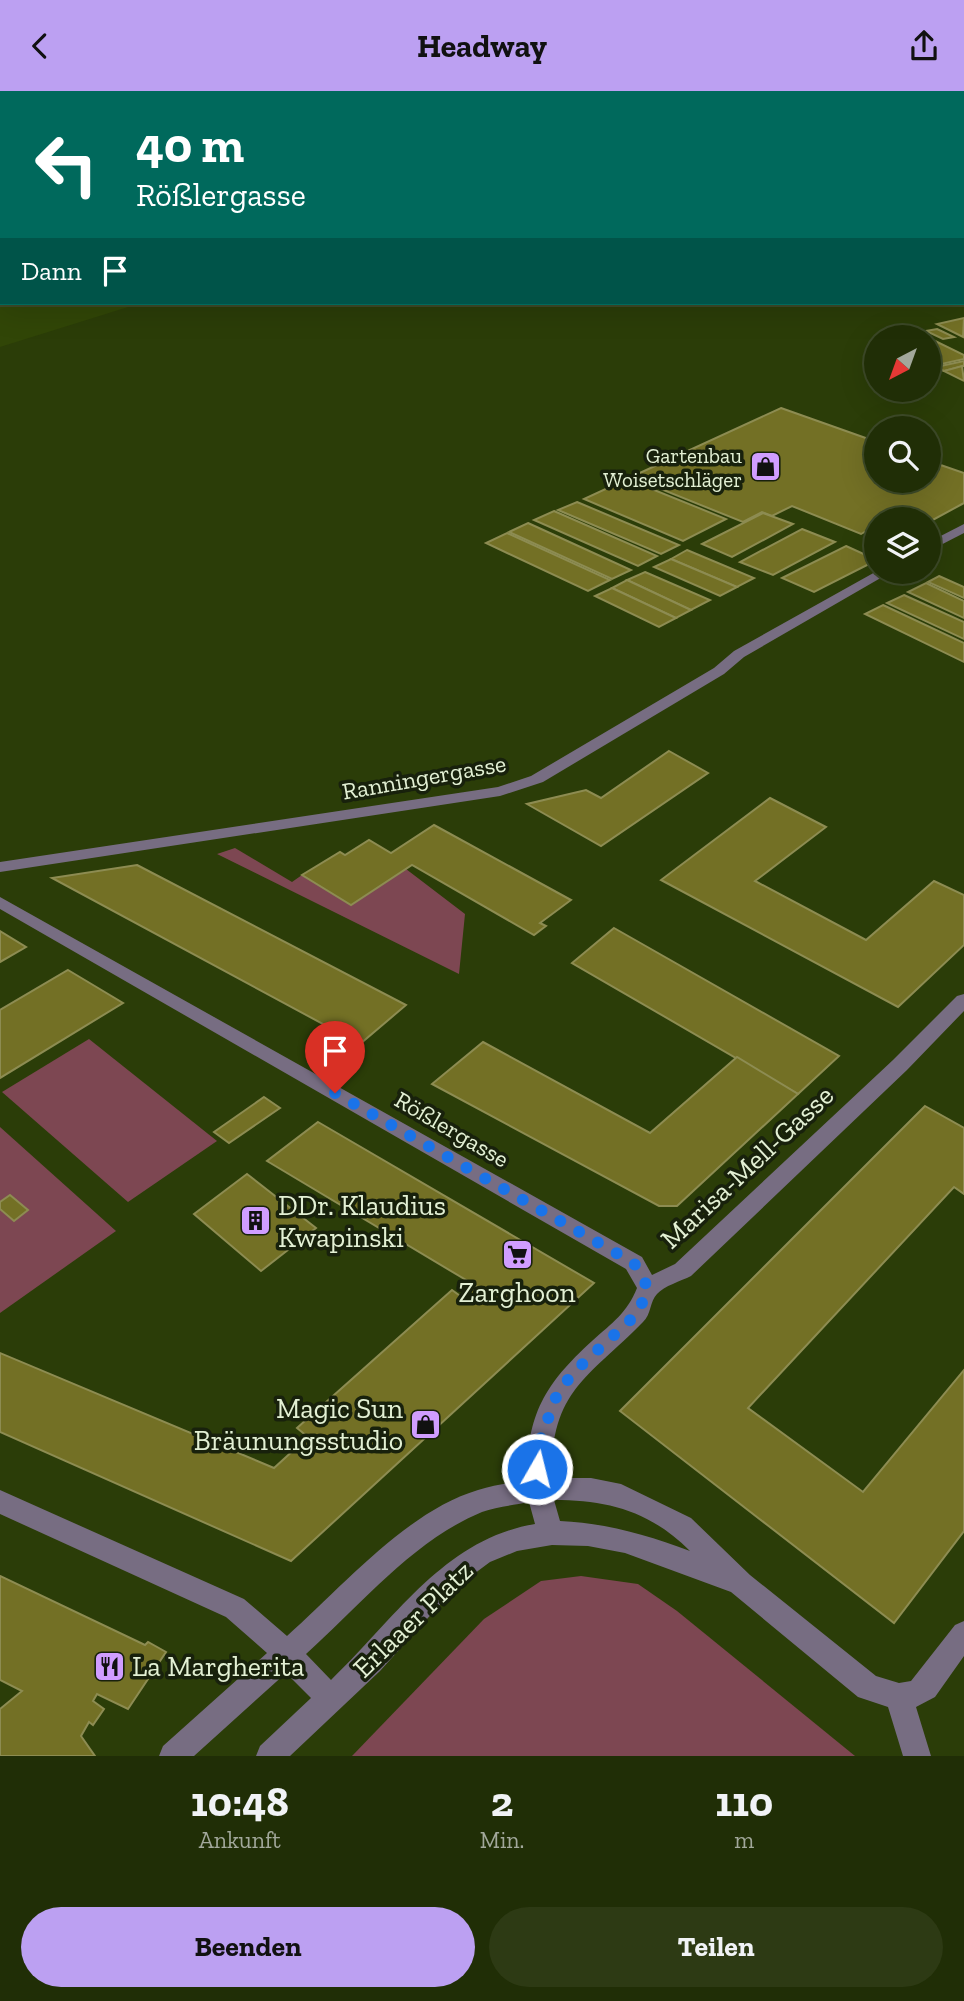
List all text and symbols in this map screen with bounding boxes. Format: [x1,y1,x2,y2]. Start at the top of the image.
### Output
icon: back [21,27,59,65]
text: Headway [417,27,547,65]
icon: share [905,27,943,65]
text: 40 m [136,116,244,175]
icon: left [21,119,112,210]
text: Rößlergasse [136,176,306,214]
icon: arrive [96,252,134,290]
text: Dann [21,255,82,287]
north arrow [864,325,942,403]
map controls [864,325,941,584]
button: search [864,416,941,493]
place label: Gartenbau Woisetschläger [603,443,742,492]
shop icon: Gartenbau Woisetschläger [748,450,782,484]
button: layers [864,507,941,584]
street label: Ranningergasse [340,748,508,806]
pin [305,1021,365,1093]
icon: arrive [316,1032,354,1070]
street label: Marisa-Mell-Gasse [654,1079,840,1255]
street label: Rößlergasse [390,1085,514,1173]
place label: DDr. Klaudius Kwapinski [278,1189,446,1254]
building icon: DDr. Klaudius Kwapinski [238,1204,272,1238]
supermarket icon: Zarghoon [500,1238,534,1272]
place label: Zarghoon [458,1276,576,1309]
place label: Magic Sun Bräunungsstudio [194,1392,403,1457]
shop icon: Magic Sun Bräunungsstudio [409,1407,443,1441]
position arrow [500,1432,574,1506]
street label: Erlaaer Platz [346,1554,480,1684]
restaurant icon: La Margherita [92,1649,126,1683]
place label: La Margherita [132,1650,305,1683]
text: 10:48 [191,1776,289,1827]
text: 2 [491,1776,513,1827]
text: 110 [715,1776,773,1827]
text: Ankunft [199,1826,281,1854]
text: Min. [480,1826,524,1854]
text: m [734,1826,754,1854]
button: Beenden [21,1907,475,1987]
button: Teilen [489,1907,943,1987]

